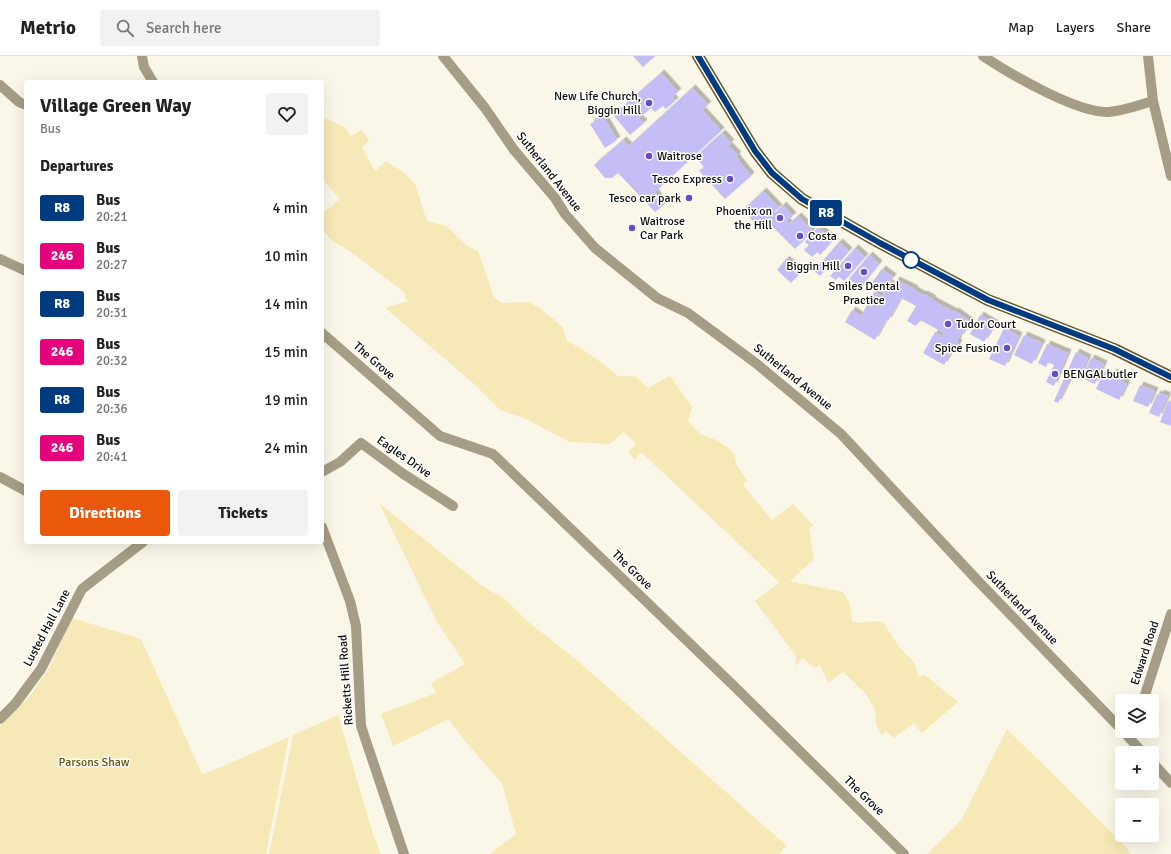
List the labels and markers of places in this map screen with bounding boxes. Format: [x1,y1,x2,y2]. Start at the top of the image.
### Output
place label: New Life Church, Biggin Hill [554,89,641,118]
marker: New Life Church, Biggin Hill [644,98,654,108]
place label: Waitrose [657,149,702,164]
marker: Waitrose [644,151,654,161]
place label: Tesco Express [652,172,722,187]
marker: Tesco Express [725,174,735,184]
place label: Tesco car park [609,191,681,206]
marker: Tesco car park [684,193,694,203]
place label: Phoenix on the Hill [716,204,772,233]
marker: Phoenix on the Hill [775,213,785,223]
place label: Waitrose Car Park [640,214,685,243]
marker: Waitrose Car Park [627,223,637,233]
place label: Costa [808,229,837,244]
marker: Costa [795,231,805,241]
unlabelled marker [902,251,920,269]
place label: Biggin Hill [786,259,840,274]
marker: Biggin Hill [843,261,853,271]
marker: Smiles Dental Practice [859,267,869,277]
place label: Smiles Dental Practice [829,279,900,308]
place label: Tudor Court [956,317,1016,332]
marker: Tudor Court [943,319,953,329]
place label: Spice Fusion [935,341,999,356]
marker: Spice Fusion [1002,343,1012,353]
place label: BENGALbutler [1063,367,1138,382]
marker: BENGALbutler [1050,369,1060,379]

